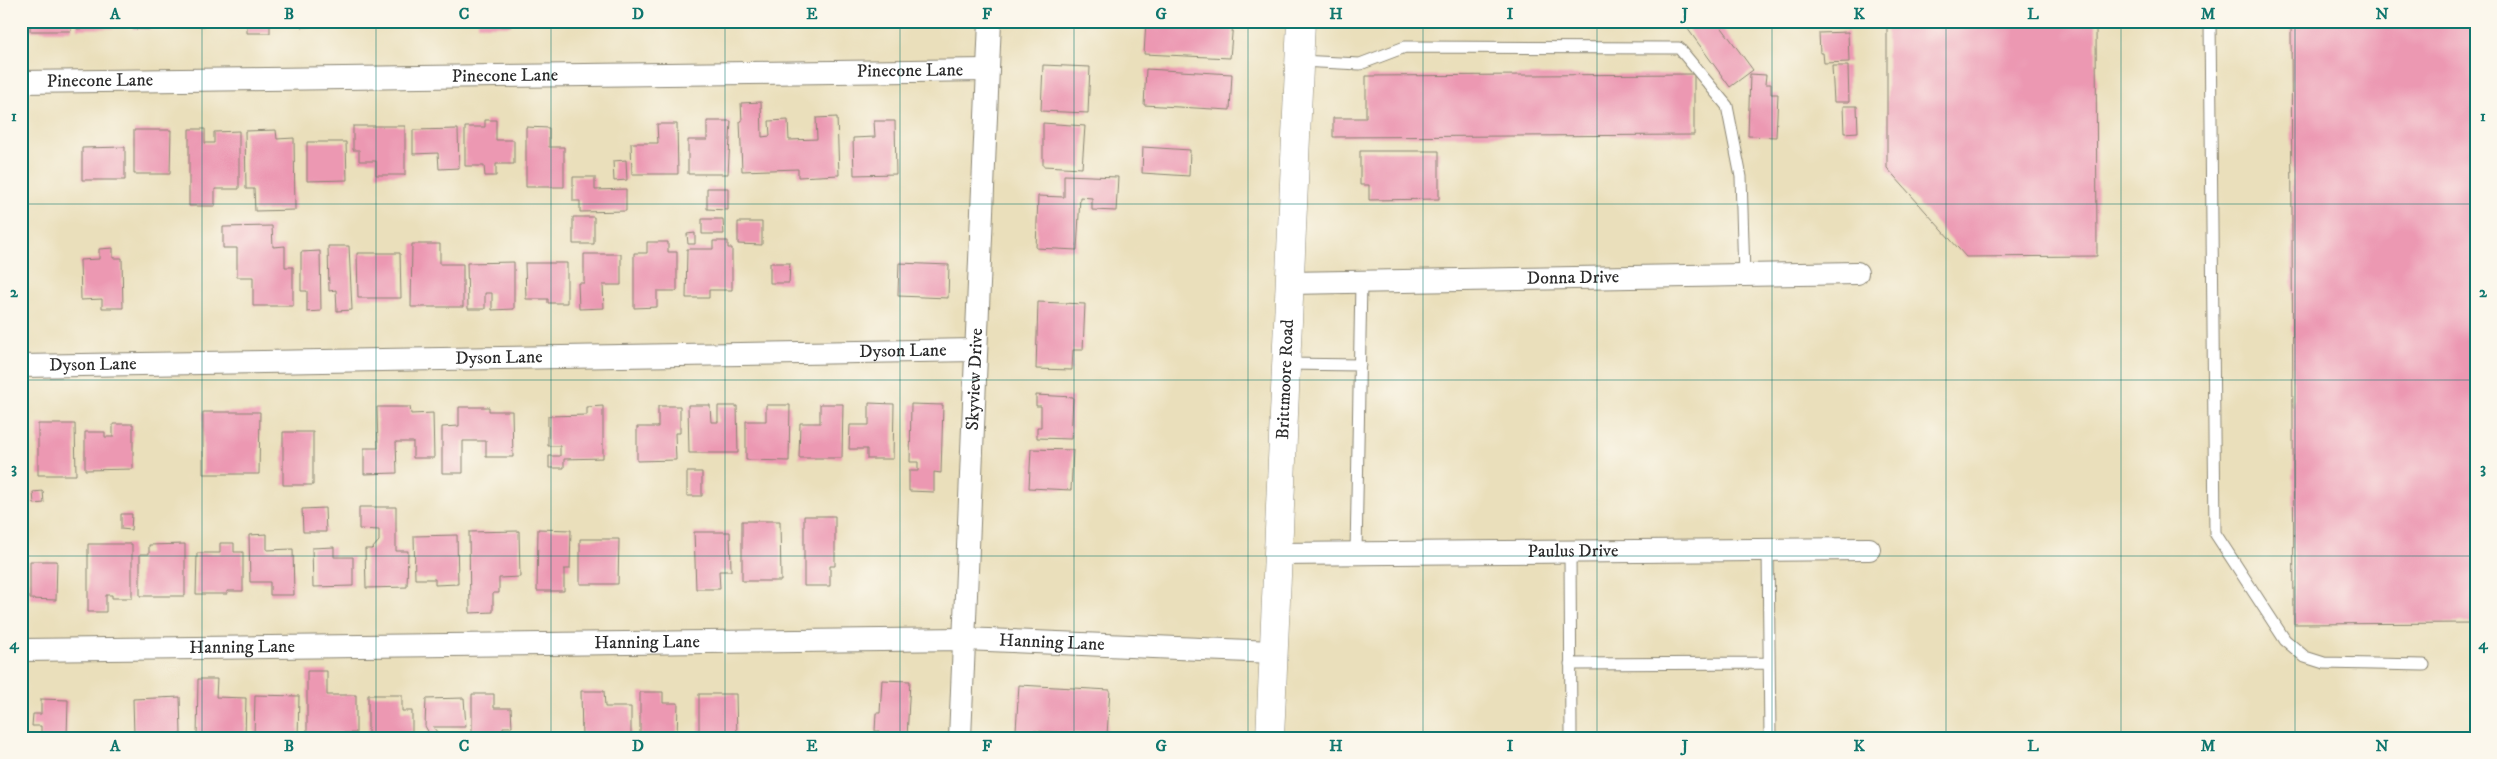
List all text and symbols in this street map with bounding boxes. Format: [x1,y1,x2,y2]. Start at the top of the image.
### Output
text: A [109,4,121,24]
text: B [284,4,294,24]
text: C [459,4,469,24]
text: D [632,4,644,24]
text: E [806,4,818,24]
text: F [982,4,992,24]
text: G [1155,4,1167,24]
text: H [1329,4,1343,24]
text: I [1507,4,1514,24]
text: J [1680,4,1689,24]
text: K [1853,4,1865,24]
text: L [2027,4,2039,24]
text: M [2201,4,2216,24]
text: N [2375,4,2389,24]
street label: Pinecone Lane [857,59,963,83]
street label: Pinecone Lane [452,64,558,88]
street label: Pinecone Lane [47,69,153,93]
text: 1 [11,106,17,126]
text: 1 [2480,106,2486,126]
street label: Donna Drive [1526,266,1619,290]
text: 2 [10,282,19,302]
text: 2 [2479,282,2488,302]
street label: Brittmoore Road [1272,319,1299,440]
street label: Skyview Drive [962,328,988,431]
street label: Dyson Lane [859,339,947,363]
street label: Dyson Lane [455,346,543,370]
street label: Dyson Lane [49,353,137,377]
text: 3 [11,458,17,478]
text: 3 [2480,458,2486,478]
street label: Paulus Drive [1527,540,1619,563]
street label: Hanning Lane [999,629,1105,656]
street label: Hanning Lane [594,631,700,654]
text: 4 [8,634,19,654]
text: 4 [2477,634,2488,654]
street label: Hanning Lane [189,636,295,659]
text: A [109,736,121,756]
text: B [284,736,294,756]
text: C [459,736,469,756]
text: D [632,736,644,756]
text: E [806,736,818,756]
text: F [982,736,992,756]
text: G [1155,736,1167,756]
text: H [1329,736,1343,756]
text: I [1507,736,1514,756]
text: J [1680,736,1689,756]
text: K [1853,736,1865,756]
text: L [2027,736,2039,756]
text: M [2201,736,2216,756]
text: N [2375,736,2389,756]

